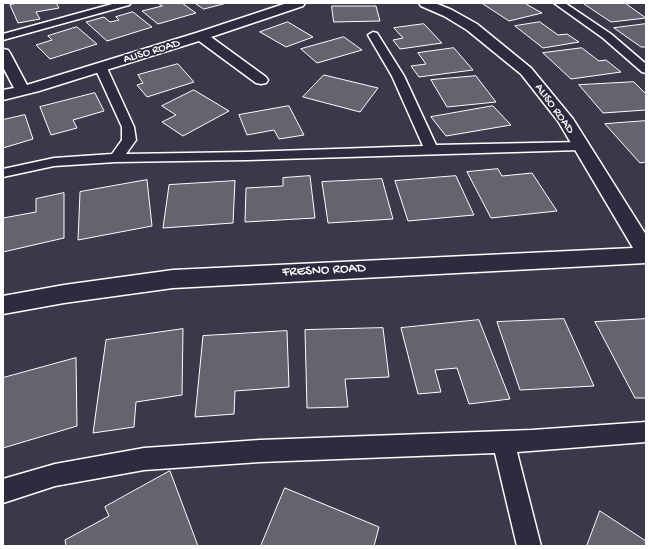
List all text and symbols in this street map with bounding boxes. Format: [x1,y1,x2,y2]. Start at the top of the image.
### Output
street label: ALISO ROAD [122,37,182,67]
street label: ALISO ROAD [531,81,577,137]
street label: FRESNO ROAD [282,260,366,282]

